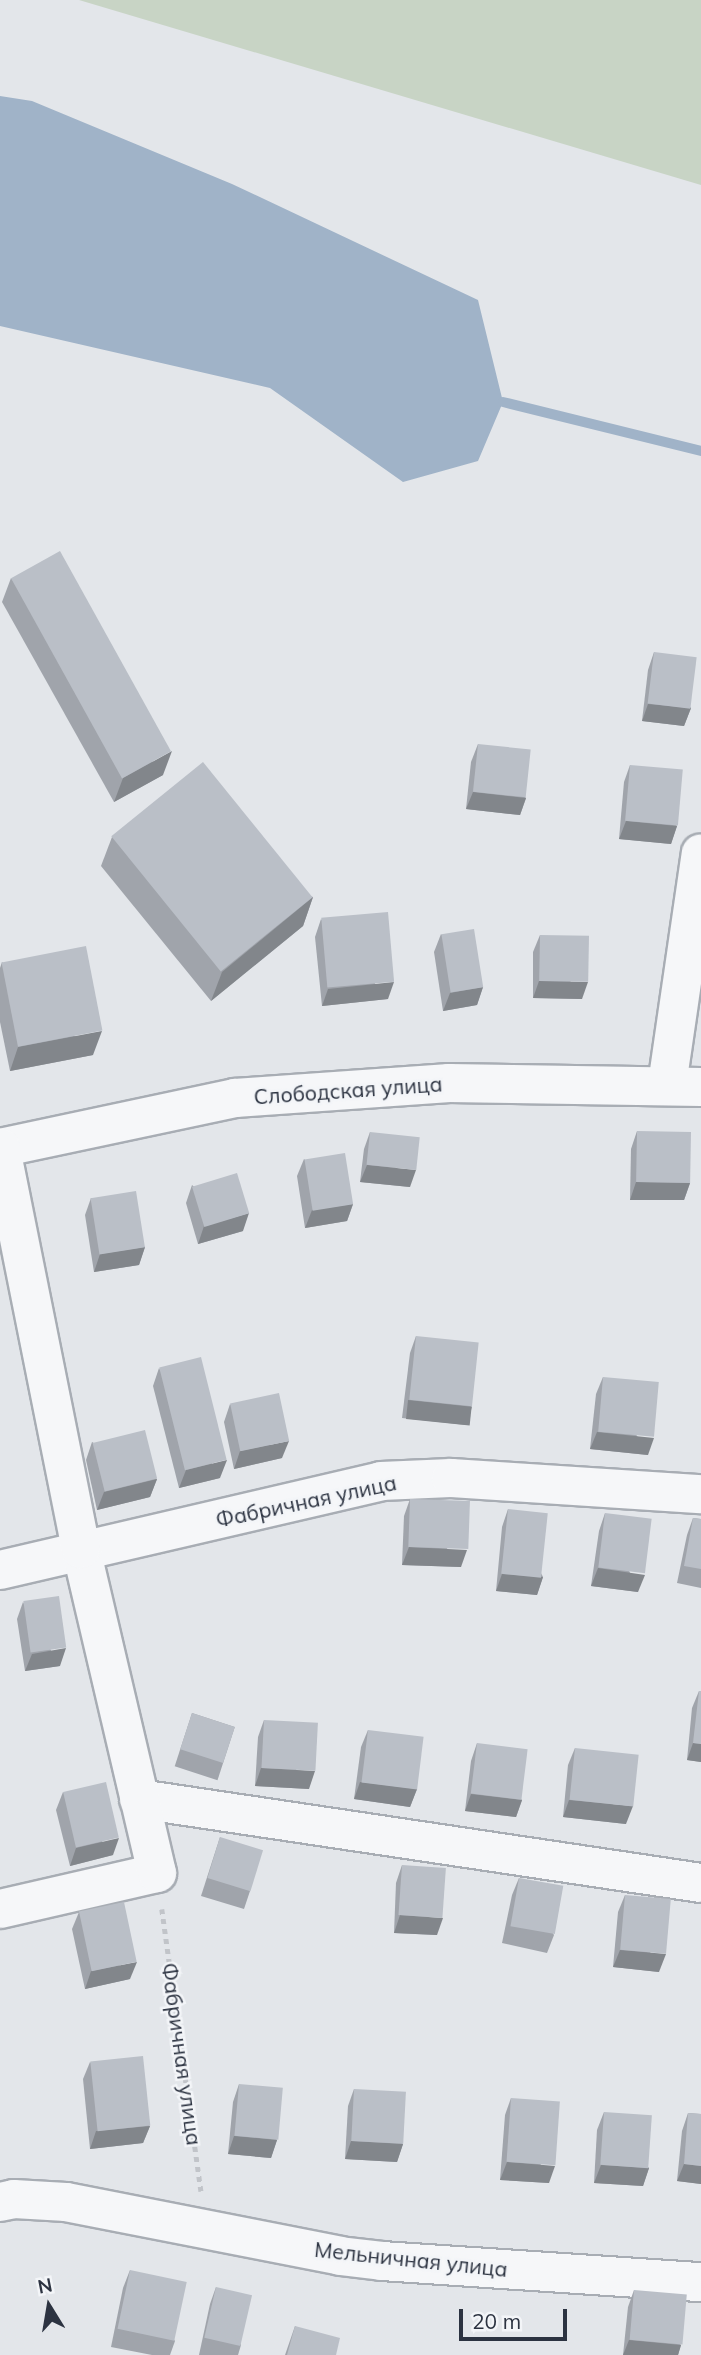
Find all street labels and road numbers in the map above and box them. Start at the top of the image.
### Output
street label: Слободская улица [253,1071,443,1109]
street label: Фабричная улица [213,1470,399,1532]
street label: Фабричная улица [157,1961,207,2147]
street label: Мельничная улица [313,2236,509,2282]

